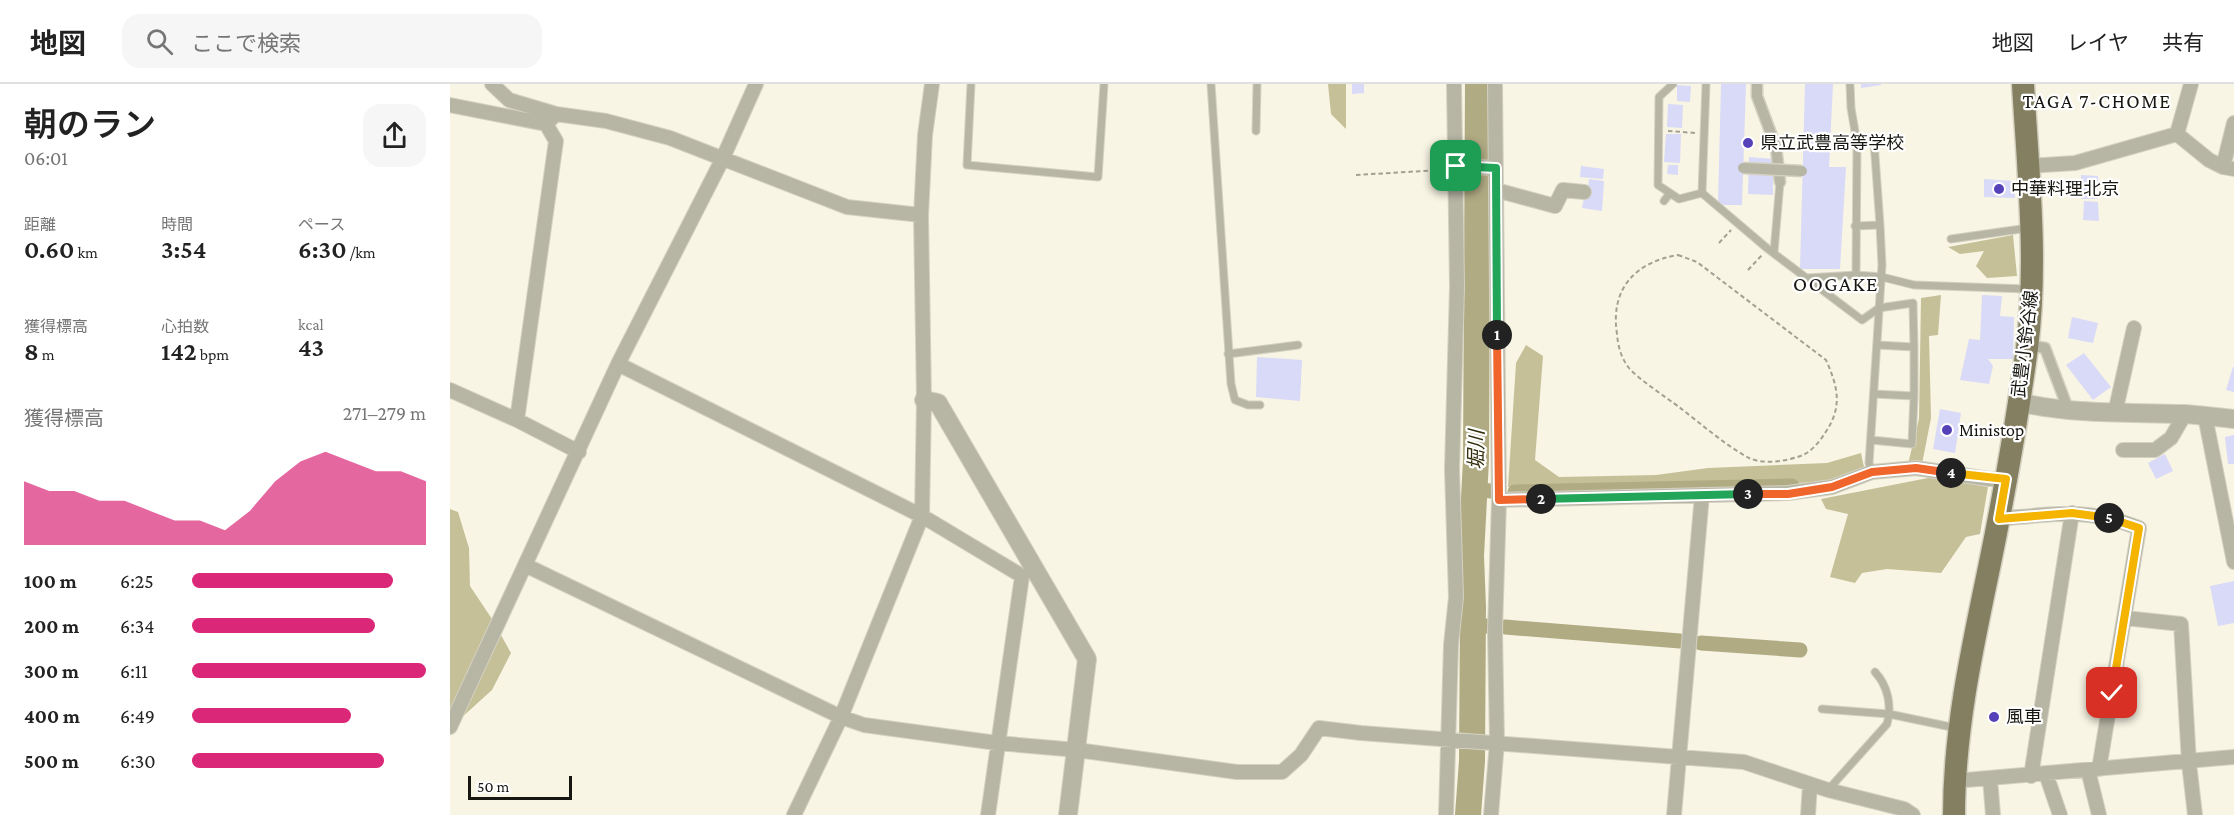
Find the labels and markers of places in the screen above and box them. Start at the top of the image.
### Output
place label: 県立武豊高等学校 [1760,133,1904,153]
marker: 県立武豊高等学校 [1741,136,1755,150]
pin [1430,140,1481,191]
place label: 中華料理北京 [2011,179,2119,199]
marker: 中華料理北京 [1992,182,2006,196]
pin: 1 [1482,320,1512,350]
place label: Ministop [1959,420,2024,440]
marker: Ministop [1940,423,1954,437]
pin: 4 [1936,458,1966,488]
pin: 3 [1733,479,1763,509]
pin: 2 [1526,484,1556,514]
pin: 5 [2094,503,2124,533]
pin [2086,667,2137,718]
place label: 風車 [2006,707,2042,727]
marker: 風車 [1987,710,2001,724]

